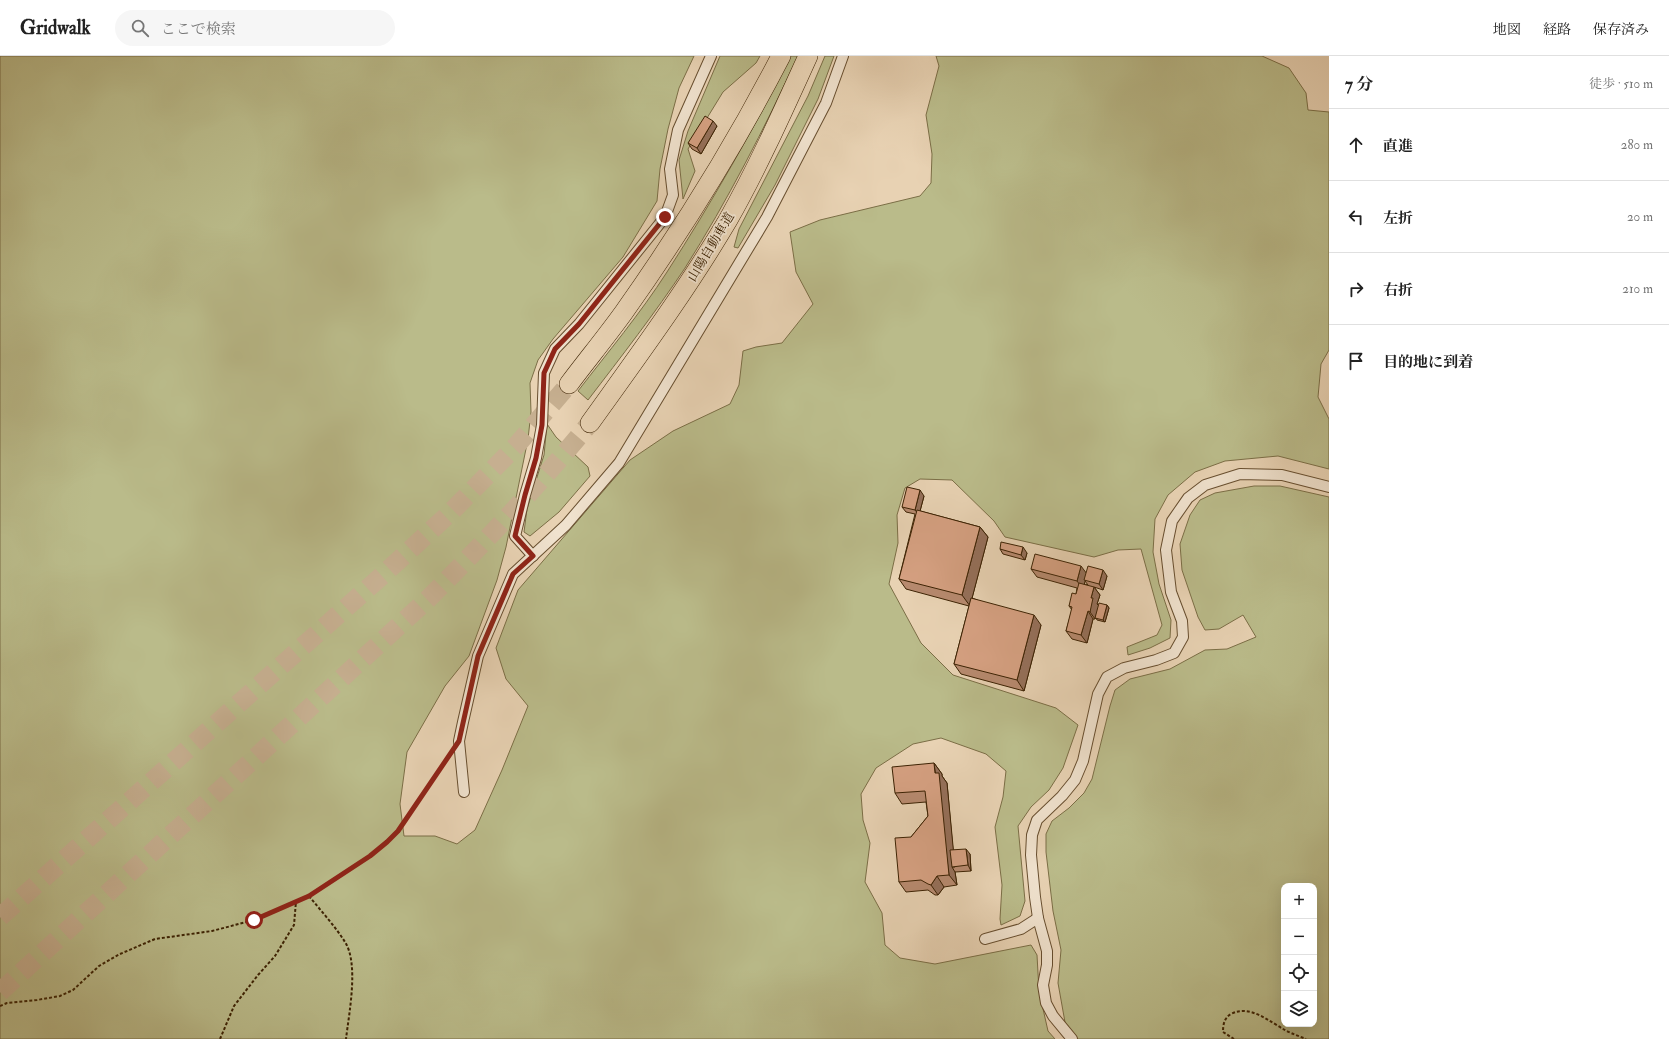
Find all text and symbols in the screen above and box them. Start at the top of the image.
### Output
search box [115,10,395,46]
text: Gridwalk [20,16,91,40]
icon: search [129,17,151,39]
text: ここで検索 [161,20,236,39]
text: 地図 [1493,21,1521,38]
text: 経路 [1543,21,1571,38]
text: 保存済み [1593,21,1649,38]
text: 7 分 [1345,74,1373,95]
text: 徒歩 · 510 m [1589,76,1653,92]
icon: ahead [1345,134,1367,156]
text: 直進 [1383,137,1413,156]
text: 280 m [1621,137,1653,153]
icon: left [1345,206,1367,228]
route end [656,208,674,226]
street label: 山陽自動車道 [684,209,738,285]
text: 左折 [1383,209,1413,228]
text: 20 m [1627,209,1653,225]
icon: right [1345,278,1367,300]
text: 右折 [1383,281,1413,300]
text: 210 m [1622,281,1653,297]
icon: arrive [1345,350,1367,372]
text: 目的地に到着 [1383,353,1473,372]
map controls [1281,883,1317,1027]
button: + [1281,883,1317,919]
route start [245,911,263,929]
button: − [1281,919,1317,955]
button: locate [1281,955,1317,991]
button: layers [1281,991,1317,1027]

